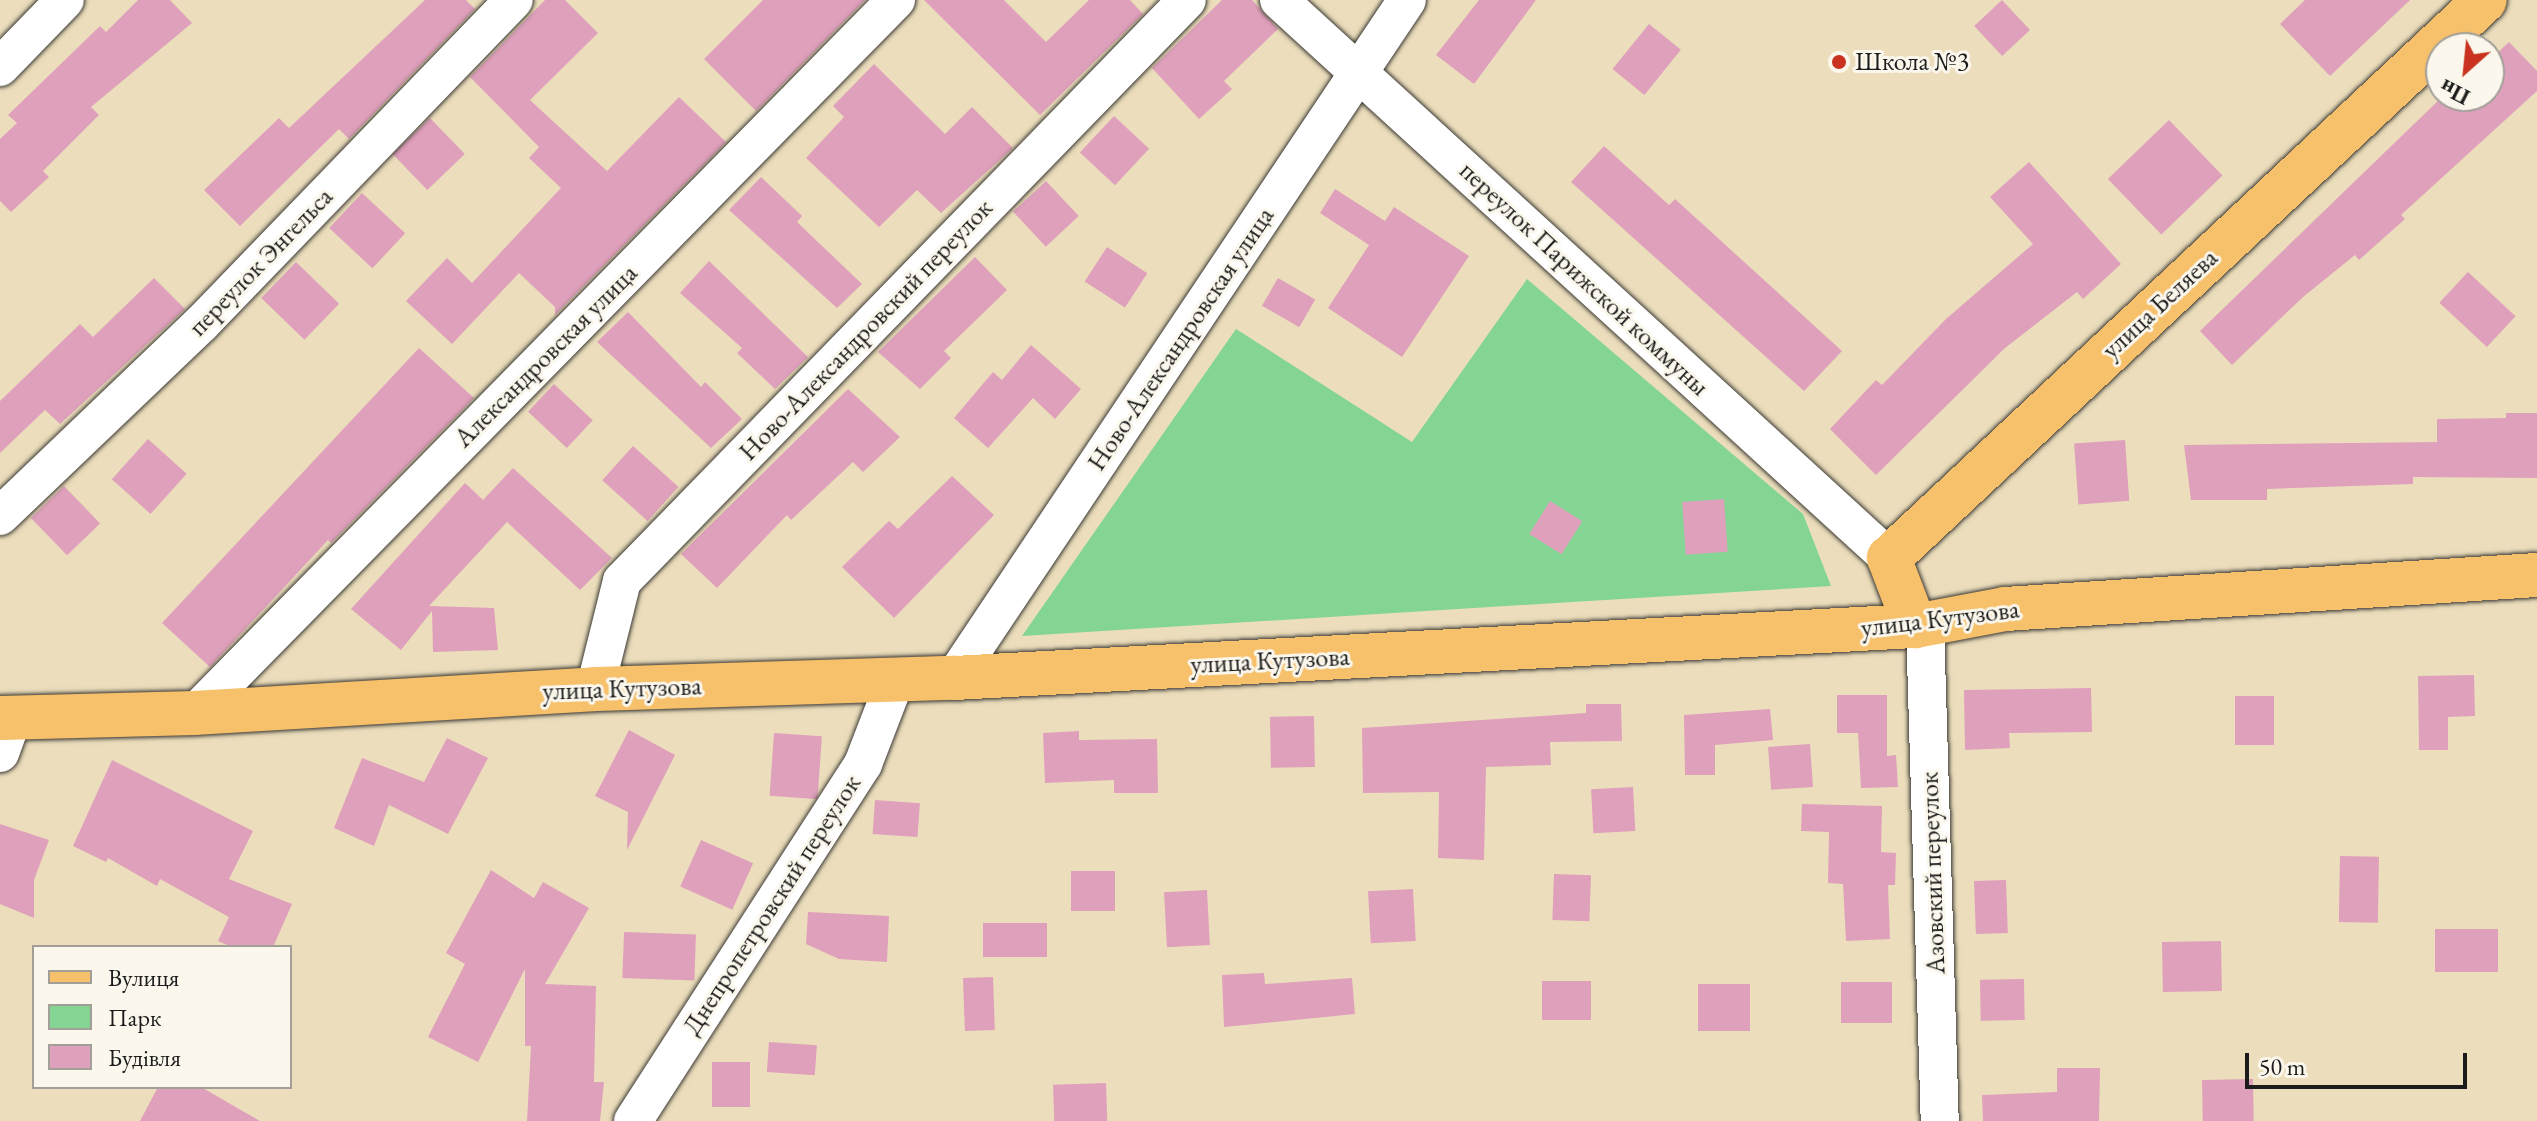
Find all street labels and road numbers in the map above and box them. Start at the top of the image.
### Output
street label: переулок Парижской коммуны [1453,155,1715,403]
street label: переулок Энгельса [182,181,340,343]
street label: Ново-Александровский переулок [733,193,999,467]
street label: Ново-Александровская улица [1081,201,1281,477]
street label: улица Беляева [2096,242,2224,366]
street label: Александровская улица [448,258,644,454]
street label: улица Кутузова [1859,594,2021,644]
street label: улица Кутузова [1190,641,1350,681]
street label: улица Кутузова [542,671,702,707]
street label: Днепропетровский переулок [676,769,868,1041]
street label: Азовский переулок [1914,771,1952,975]

